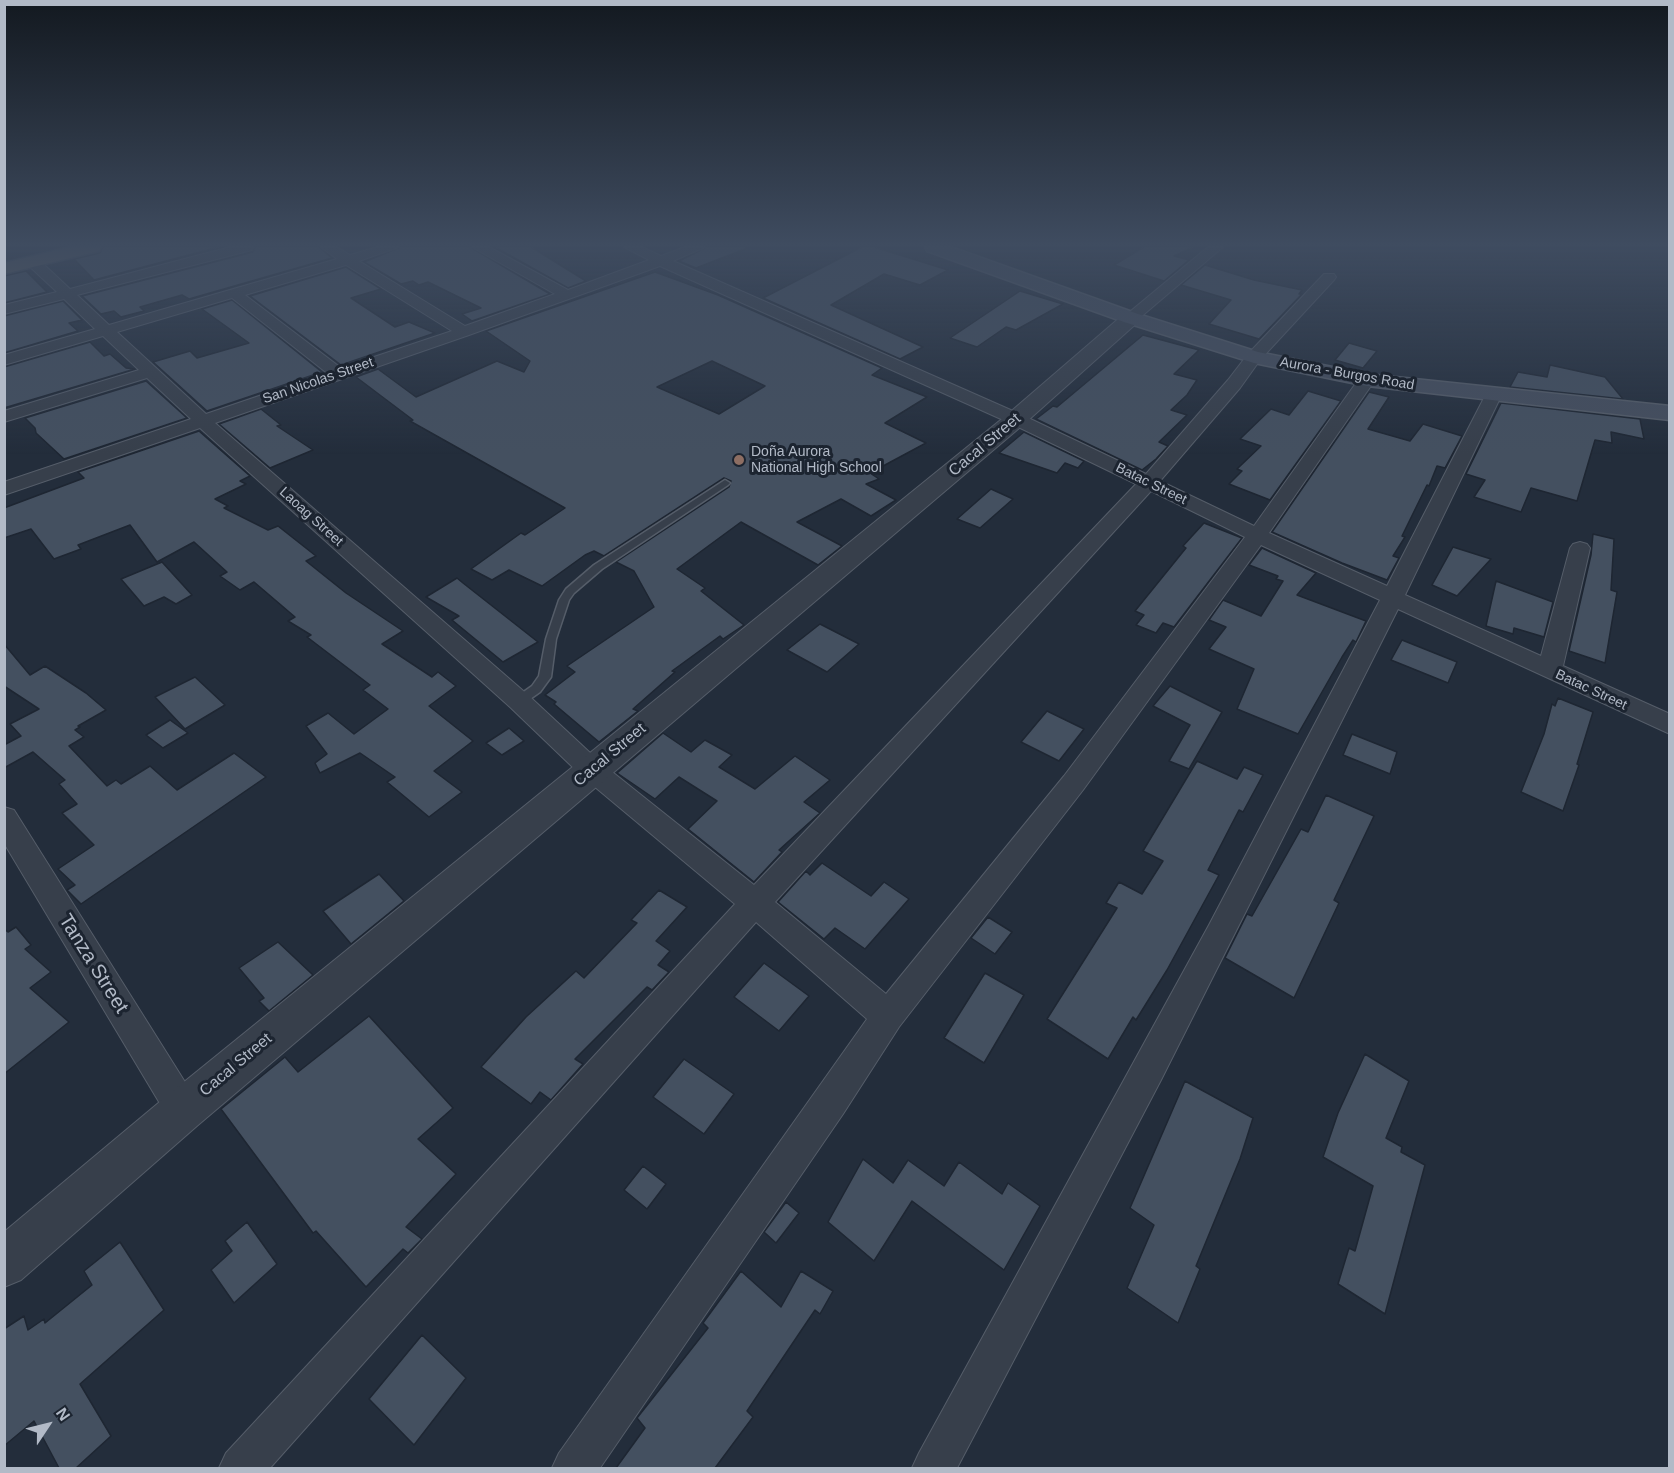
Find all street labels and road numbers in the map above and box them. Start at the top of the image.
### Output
street label: San Nicolas Street [260,354,376,408]
street label: Aurora - Burgos Road [1278,354,1416,394]
street label: Cacal Street [945,409,1025,481]
street label: Batac Street [1113,460,1189,508]
street label: Laoag Street [276,484,346,550]
street label: Batac Street [1553,666,1629,714]
street label: Cacal Street [570,719,650,791]
street label: Tanza Street [53,910,133,1018]
street label: Cacal Street [196,1029,276,1101]

